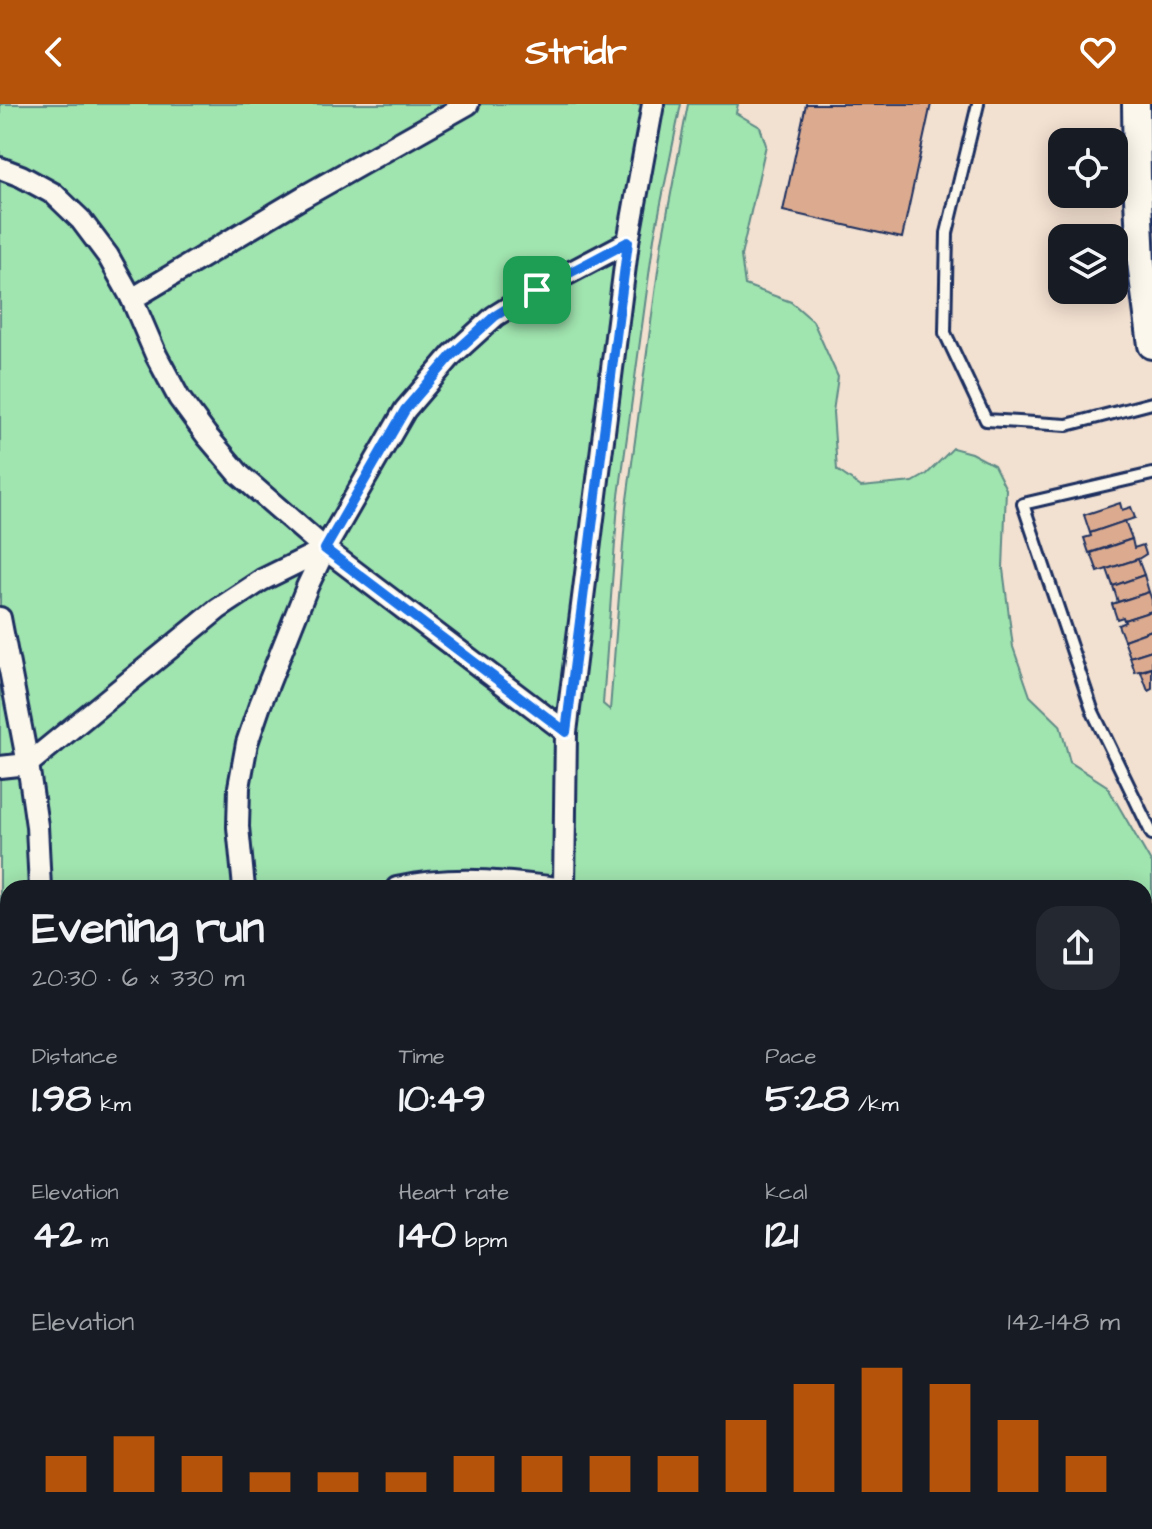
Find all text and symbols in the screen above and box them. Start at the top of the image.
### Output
text: Stridr [525,27,627,78]
icon: back [32,30,76,74]
icon: heart [1076,30,1120,74]
map controls [1048,128,1128,304]
button: locate [1048,128,1128,208]
button: layers [1048,224,1128,304]
pin [503,256,571,324]
icon: arrive [515,268,559,312]
text: Evening run [32,899,264,960]
button: share [1036,906,1120,990]
text: 20:30 · 6 × 330 m [32,960,245,996]
text: Distance [32,1041,118,1072]
text: Time [399,1041,445,1072]
text: Pace [765,1041,816,1072]
text: 1.98 [32,1072,91,1127]
text: 10:49 [399,1072,486,1127]
text: 5:28 [765,1072,849,1127]
text: km [91,1089,131,1120]
text: /km [849,1089,899,1120]
text: Elevation [32,1177,119,1208]
text: Heart rate [399,1177,509,1208]
text: kcal [765,1177,807,1208]
text: 42 [32,1208,82,1263]
text: 140 [399,1208,456,1263]
text: 121 [765,1208,798,1263]
text: m [82,1225,108,1256]
text: bpm [456,1225,507,1256]
text: Elevation [32,1304,134,1340]
text: 142–148 m [1007,1304,1120,1340]

